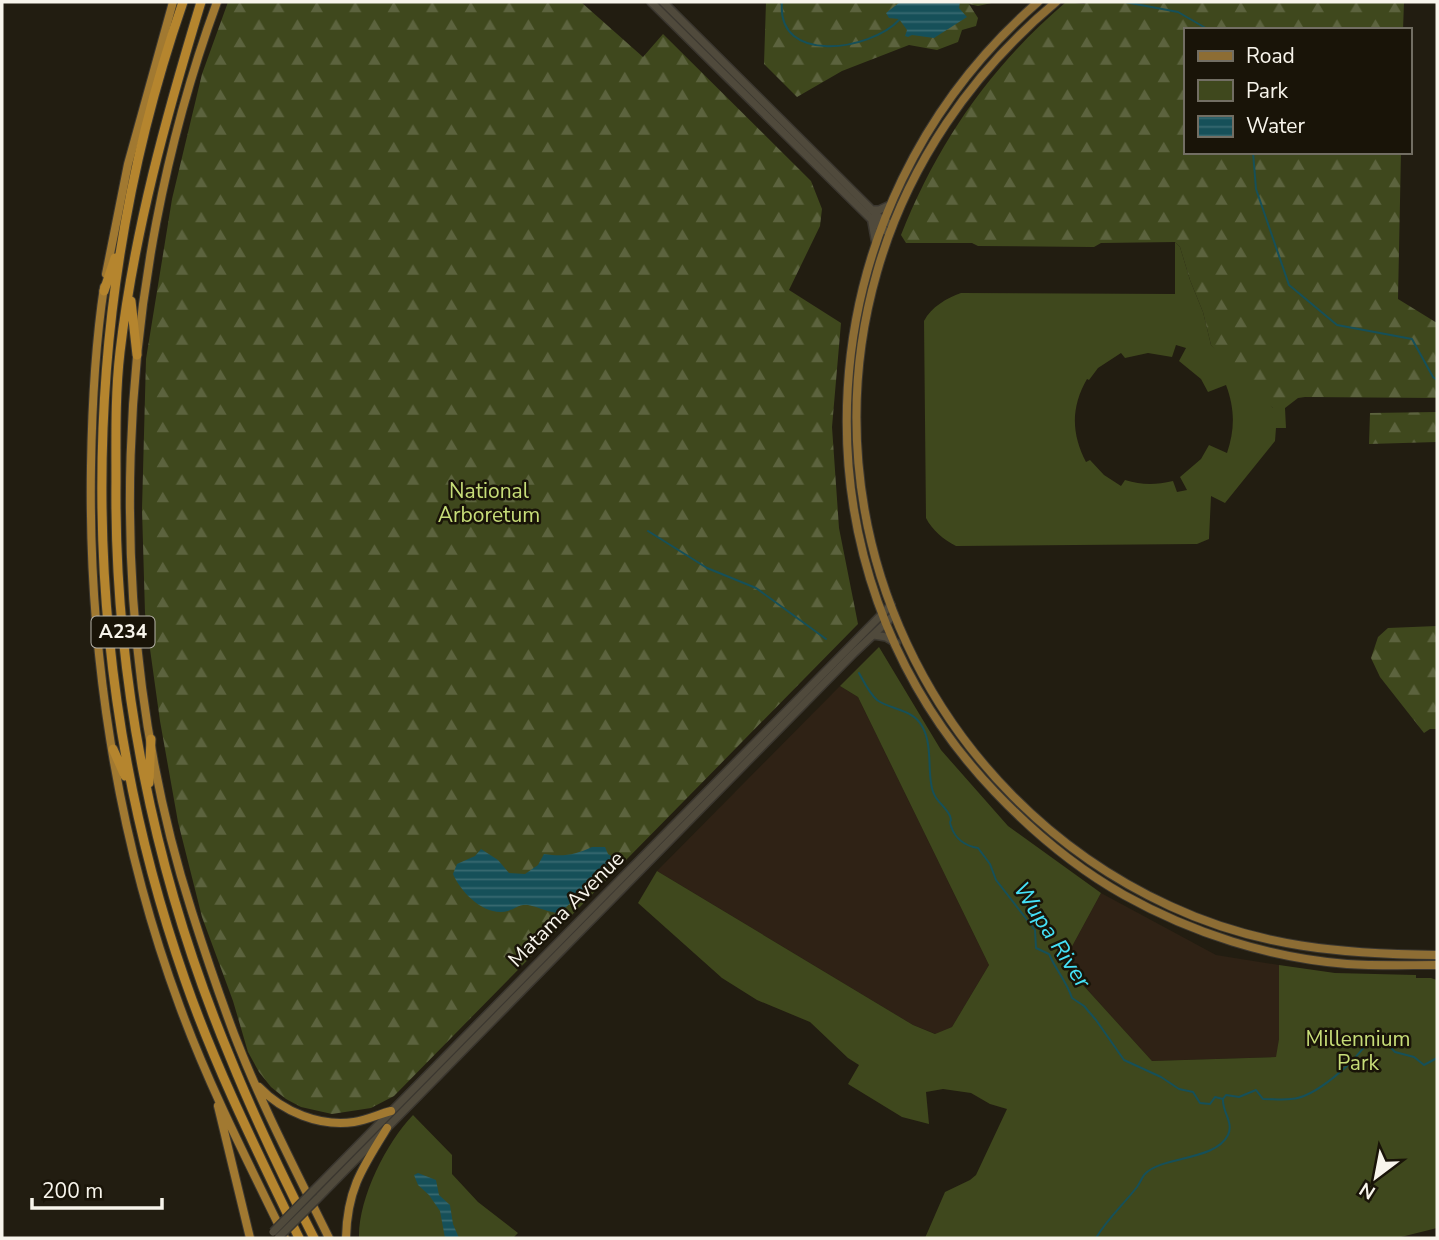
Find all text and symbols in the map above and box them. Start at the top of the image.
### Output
legend [1184,28,1411,154]
text: Road [1246,42,1295,70]
text: Park [1246,77,1288,105]
text: Water [1246,112,1305,140]
park label: National Arboretum [438,477,540,529]
road number: A234 [92,617,154,648]
street label: Matama Avenue [502,845,630,973]
water label: Wupa River [1006,876,1098,995]
park label: Millennium Park [1306,1025,1410,1077]
north arrow [1341,1142,1411,1212]
scale bar [32,1166,161,1210]
text: N [1355,1176,1380,1205]
text: 200 m [42,1177,103,1205]

